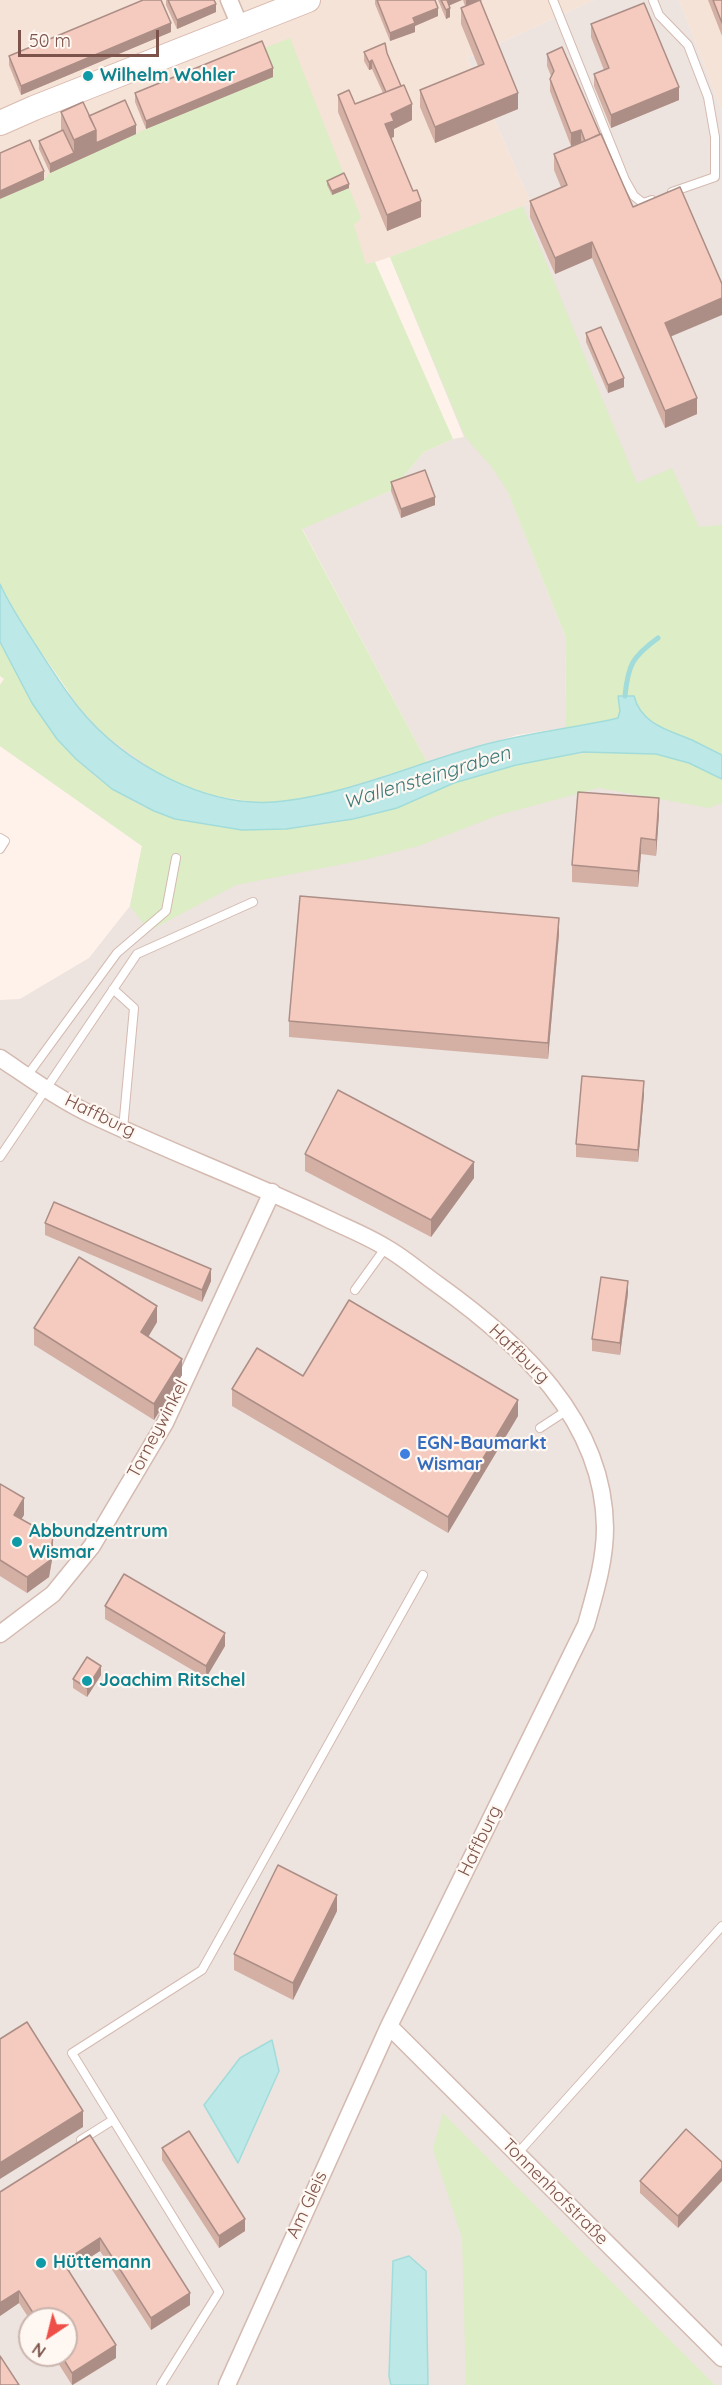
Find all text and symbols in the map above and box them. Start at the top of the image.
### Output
scale bar [21,18,162,56]
text: 50 m [29,29,71,52]
place label: Wilhelm Wohler [100,65,235,87]
marker: Wilhelm Wohler [81,69,95,83]
water label: Wallensteingraben [341,741,513,815]
street label: Haffburg [61,1090,139,1142]
street label: Haffburg [484,1320,554,1388]
street label: Torneywinkel [123,1376,193,1482]
place label: EGN-Baumarkt Wismar [417,1433,547,1476]
marker: EGN-Baumarkt Wismar [398,1447,412,1461]
place label: Abbundzentrum Wismar [29,1521,168,1564]
marker: Abbundzentrum Wismar [10,1535,24,1549]
place label: Joachim Ritschel [99,1670,246,1692]
marker: Joachim Ritschel [80,1674,94,1688]
street label: Haffburg [454,1802,506,1880]
street label: Tonnenhofstraße [497,2134,613,2250]
street label: Am Gleis [282,2168,332,2242]
place label: Hüttemann [53,2252,151,2274]
marker: Hüttemann [34,2256,48,2270]
north arrow [18,2307,78,2367]
text: N [28,2339,49,2362]

